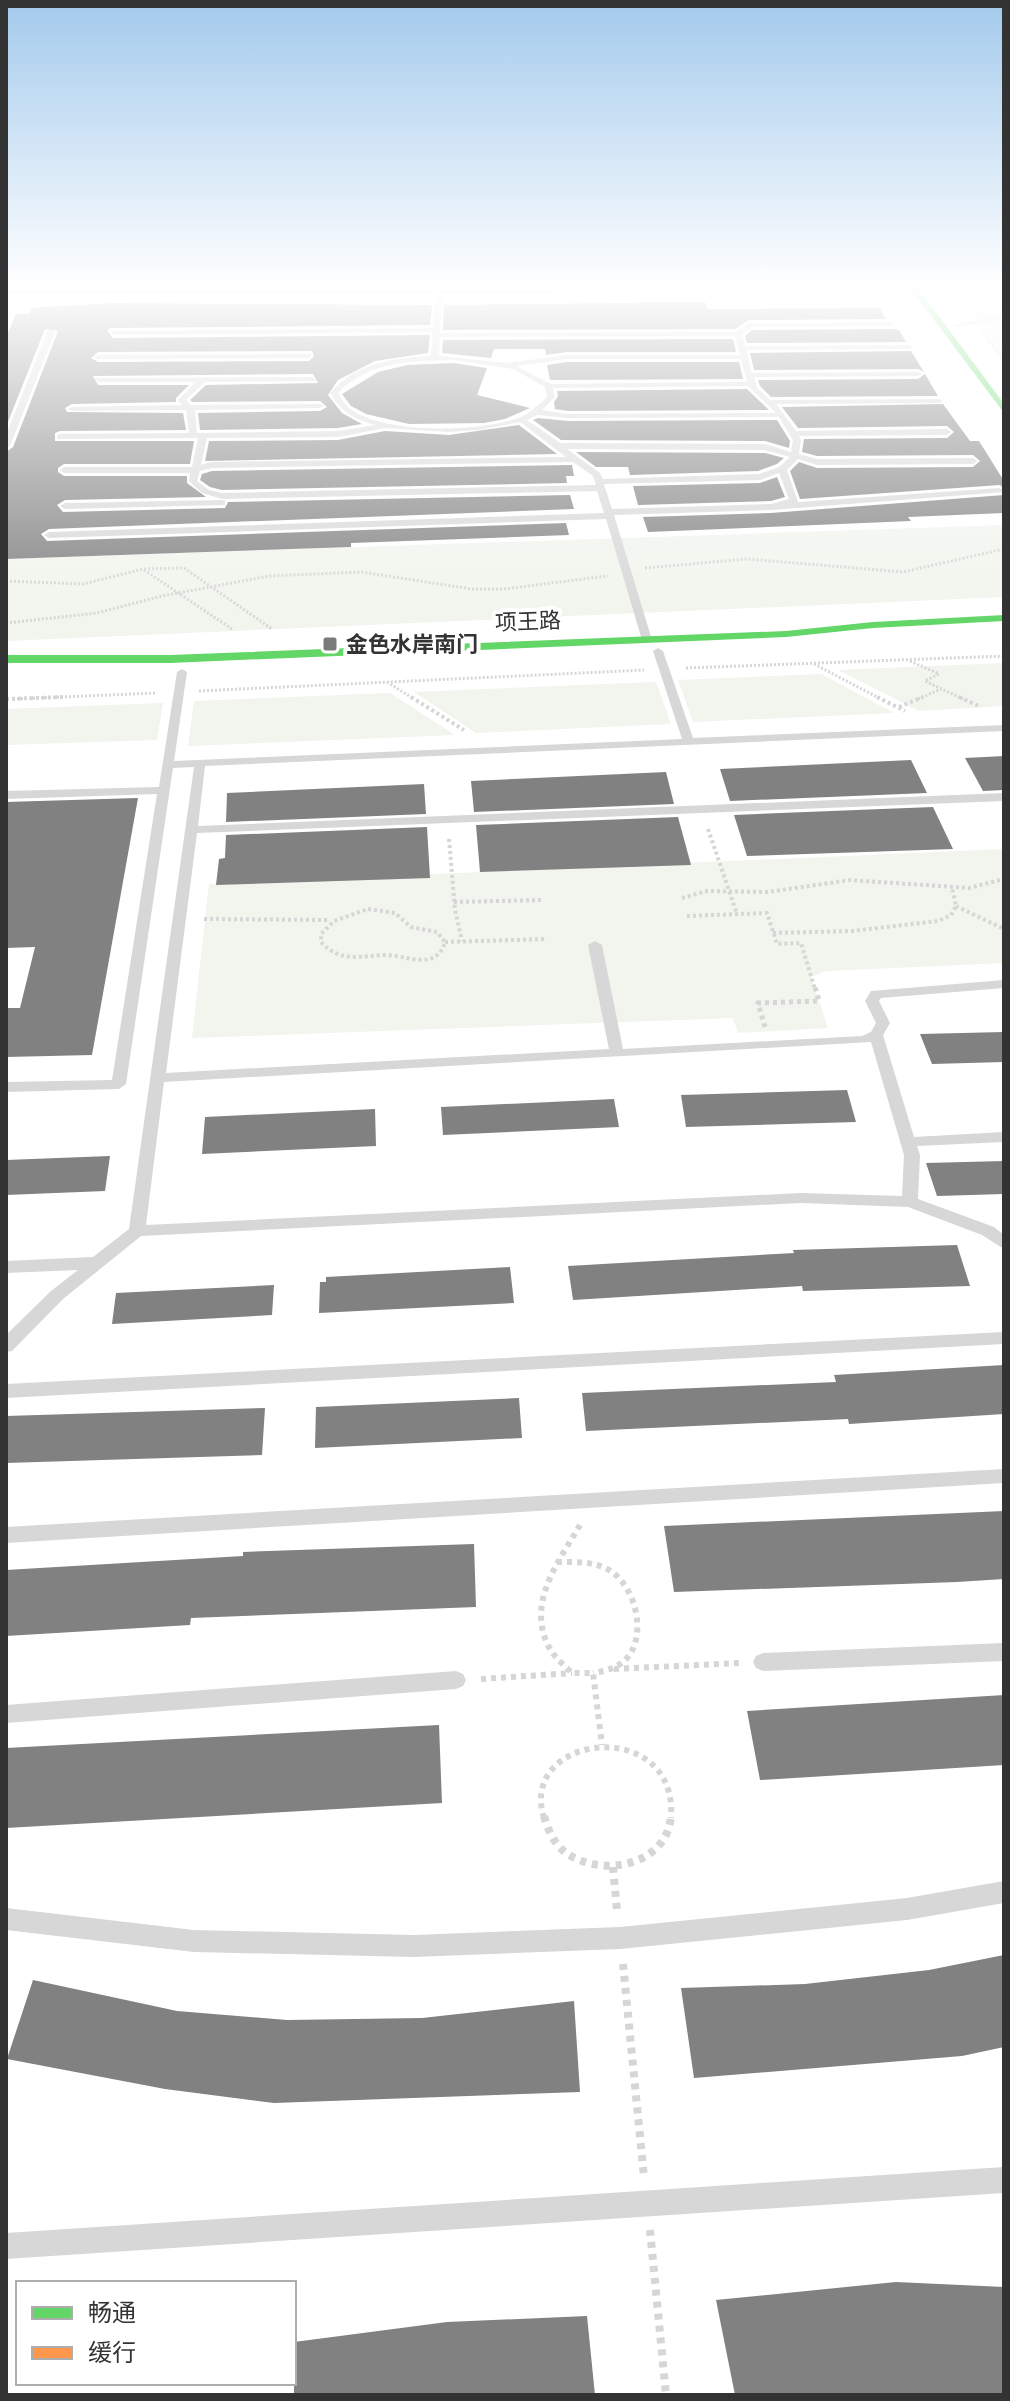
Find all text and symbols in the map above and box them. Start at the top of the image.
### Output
street label: 项王路 [495,608,561,635]
place label: 金色水岸南门 [346,632,478,657]
marker: 金色水岸南门 [321,635,339,653]
legend [16,2281,296,2385]
text: 畅通 [88,2299,136,2327]
text: 缓行 [88,2339,136,2367]

